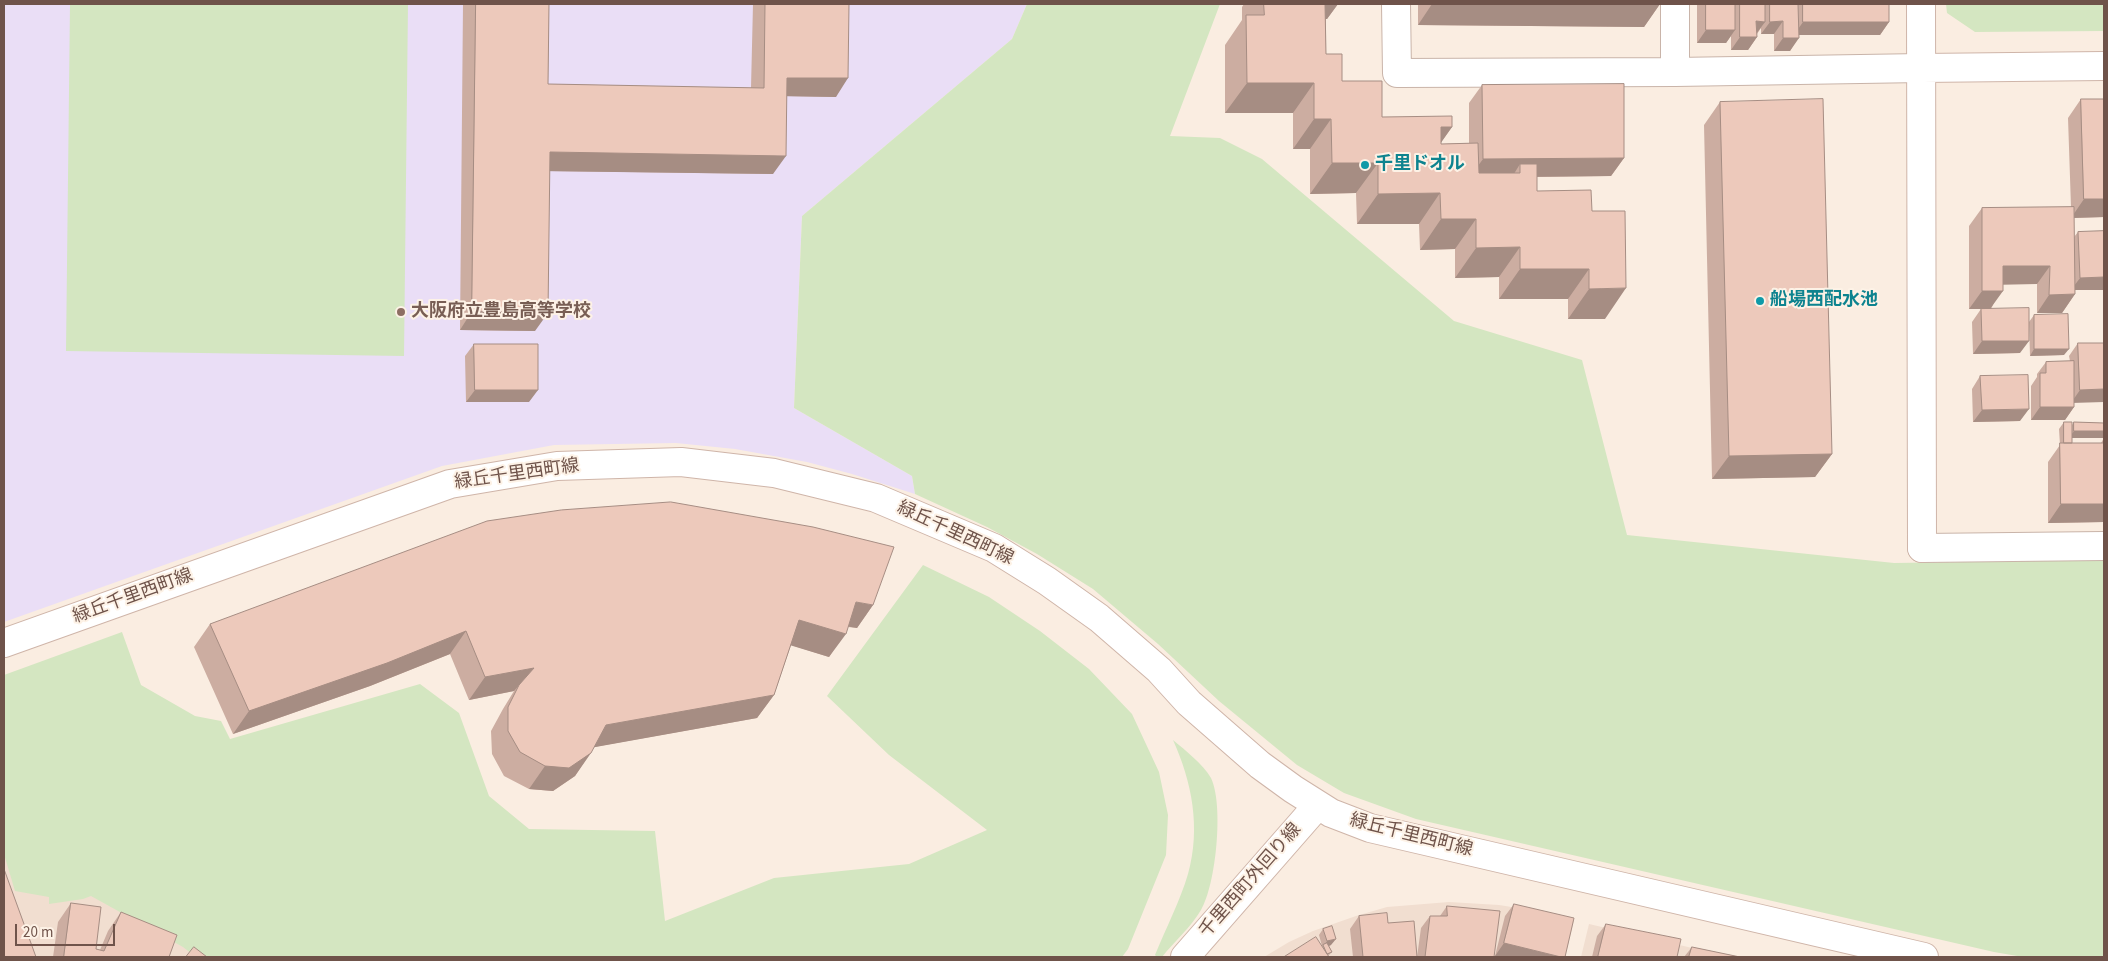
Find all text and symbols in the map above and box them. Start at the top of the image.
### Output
place label: 千里ドオル [1375,154,1465,176]
marker: 千里ドオル [1359,159,1371,171]
place label: 船場西配水池 [1770,290,1878,312]
marker: 船場西配水池 [1754,295,1766,307]
place label: 大阪府立豊島高等学校 [411,301,591,323]
marker: 大阪府立豊島高等学校 [395,306,407,318]
street label: 緑丘千里西町線 [453,456,581,494]
street label: 緑丘千里西町線 [893,498,1017,570]
street label: 緑丘千里西町線 [70,565,196,629]
street label: 緑丘千里西町線 [1347,810,1475,862]
street label: 千里西町外回り線 [1196,820,1306,942]
scale bar [18,914,118,946]
text: 20 m [23,922,53,943]

